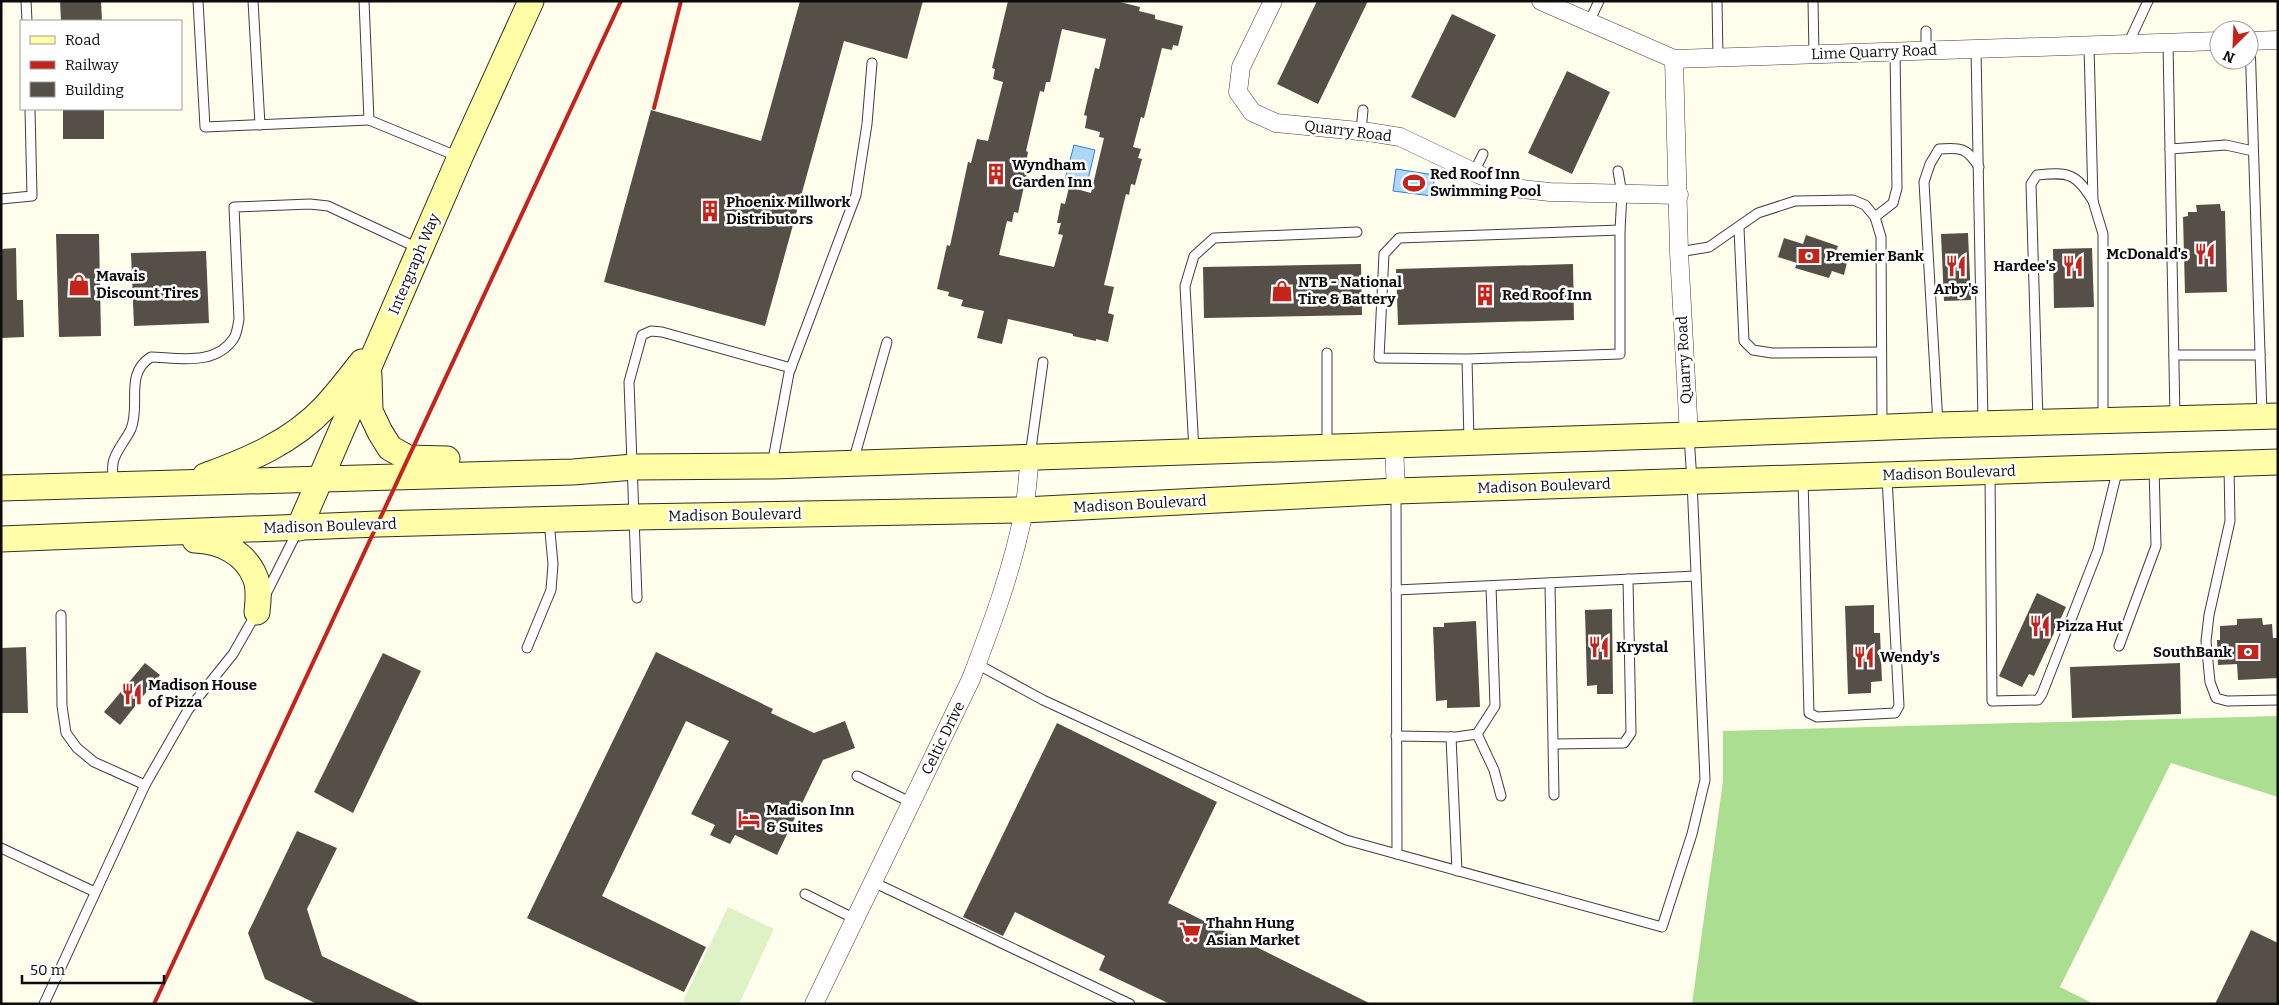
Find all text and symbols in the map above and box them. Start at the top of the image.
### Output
legend [20,20,182,110]
north arrow [2209,20,2259,70]
text: Road [65,31,100,49]
street label: Lime Quarry Road [1811,41,1937,63]
text: N [2220,46,2237,66]
text: Railway [65,56,119,74]
text: Building [65,81,124,99]
street label: Quarry Road [1303,117,1393,145]
place label: Wyndham Garden Inn [1012,156,1093,191]
building icon: Wyndham Garden Inn [983,161,1009,187]
place label: Red Roof Inn Swimming Pool [1430,165,1542,200]
sports icon: Red Roof Inn Swimming Pool [1401,170,1427,196]
place label: Phoenix Millwork Distributors [726,193,851,228]
building icon: Phoenix Millwork Distributors [697,198,723,224]
street label: Intergraph Way [385,211,443,317]
restaurant icon: McDonald's [2192,241,2218,267]
bank icon: Premier Bank [1796,243,1822,269]
place label: McDonald's [2106,245,2188,263]
place label: Premier Bank [1826,247,1924,265]
restaurant icon: Arby's [1943,253,1969,279]
restaurant icon: Hardee's [2060,253,2086,279]
place label: Hardee's [1993,257,2056,275]
place label: Mavais Discount Tires [96,267,199,302]
shop icon: Mavais Discount Tires [66,272,92,298]
place label: NTB - National Tire & Battery [1298,273,1402,308]
shop icon: NTB - National Tire & Battery [1269,278,1295,304]
place label: Arby's [1934,280,1978,298]
building icon: Red Roof Inn [1472,282,1498,308]
place label: Red Roof Inn [1502,286,1592,304]
street label: Quarry Road [1673,315,1695,404]
street label: Madison Boulevard [1882,462,2016,484]
street label: Madison Boulevard [1477,475,1611,497]
street label: Madison Boulevard [1073,492,1207,516]
street label: Madison Boulevard [668,505,802,525]
street label: Madison Boulevard [263,515,397,537]
restaurant icon: Pizza Hut [2027,613,2053,639]
place label: Pizza Hut [2056,617,2123,635]
restaurant icon: Krystal [1586,634,1612,660]
place label: Krystal [1616,638,1669,656]
bank icon: SouthBank [2235,639,2261,665]
place label: SouthBank [2153,643,2232,661]
restaurant icon: Wendy's [1851,644,1877,670]
place label: Wendy's [1880,648,1940,666]
place label: Madison House of Pizza [148,676,257,711]
restaurant icon: Madison House of Pizza [119,681,145,707]
street label: Celtic Drive [918,698,968,778]
place label: Madison Inn & Suites [766,801,855,836]
hotel icon: Madison Inn & Suites [736,806,762,832]
place label: Thahn Hung Asian Market [1206,914,1300,949]
supermarket icon: Thahn Hung Asian Market [1177,919,1203,945]
scale bar [22,952,165,984]
text: 50 m [30,961,66,979]

